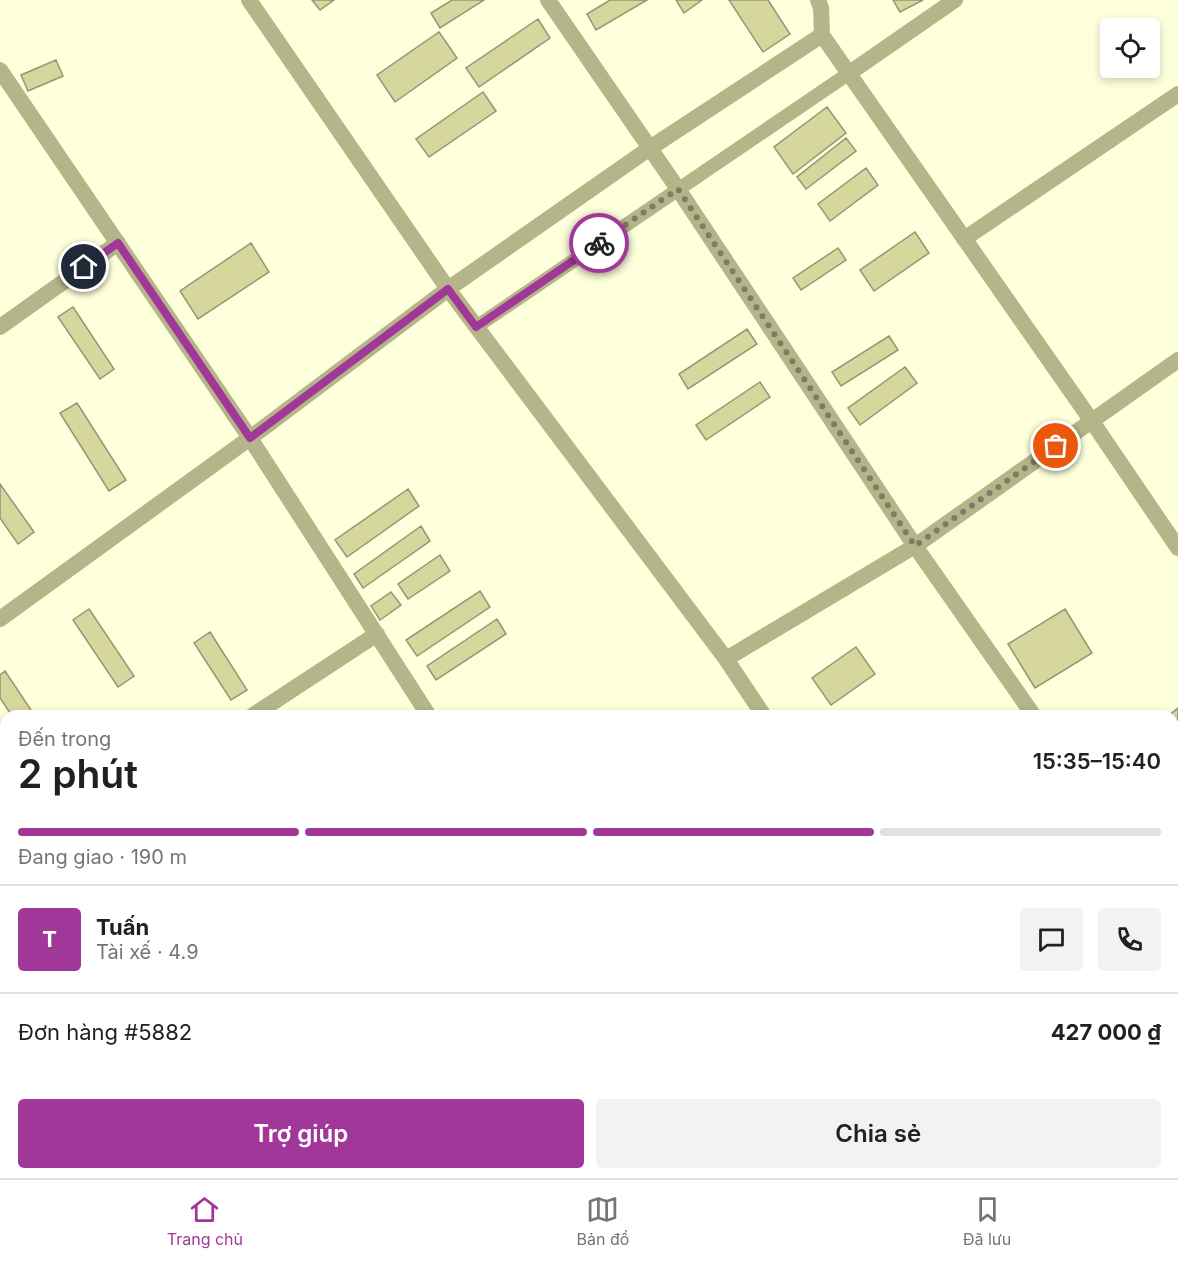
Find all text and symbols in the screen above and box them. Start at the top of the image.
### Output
map controls [1100,18,1160,78]
button: locate [1100,18,1160,78]
courier [569,213,629,273]
icon: bike [583,227,616,260]
pin [58,241,109,292]
icon: home [67,250,100,283]
pin [1030,420,1081,471]
icon: bag [1039,429,1072,462]
text: Đến trong [18,727,111,751]
text: 15:35–15:40 [1033,748,1161,774]
text: 2 phút [18,750,138,797]
text: Đang giao · 190 m [18,845,187,869]
button: chat [1020,908,1083,971]
button: phone [1098,908,1161,971]
text: Tuấn [96,914,149,940]
text: T [42,926,57,952]
text: Tài xế · 4.9 [96,940,199,964]
text: Đơn hàng #5882 [18,1019,192,1045]
text: 427 000 ₫ [1051,1019,1161,1045]
button: Trợ giúp [18,1099,584,1168]
button: Chia sẻ [596,1099,1161,1168]
tab: Trang chủ [167,1193,243,1249]
tab: Bản đồ [577,1193,629,1249]
tab: Đã lưu [963,1193,1011,1249]

